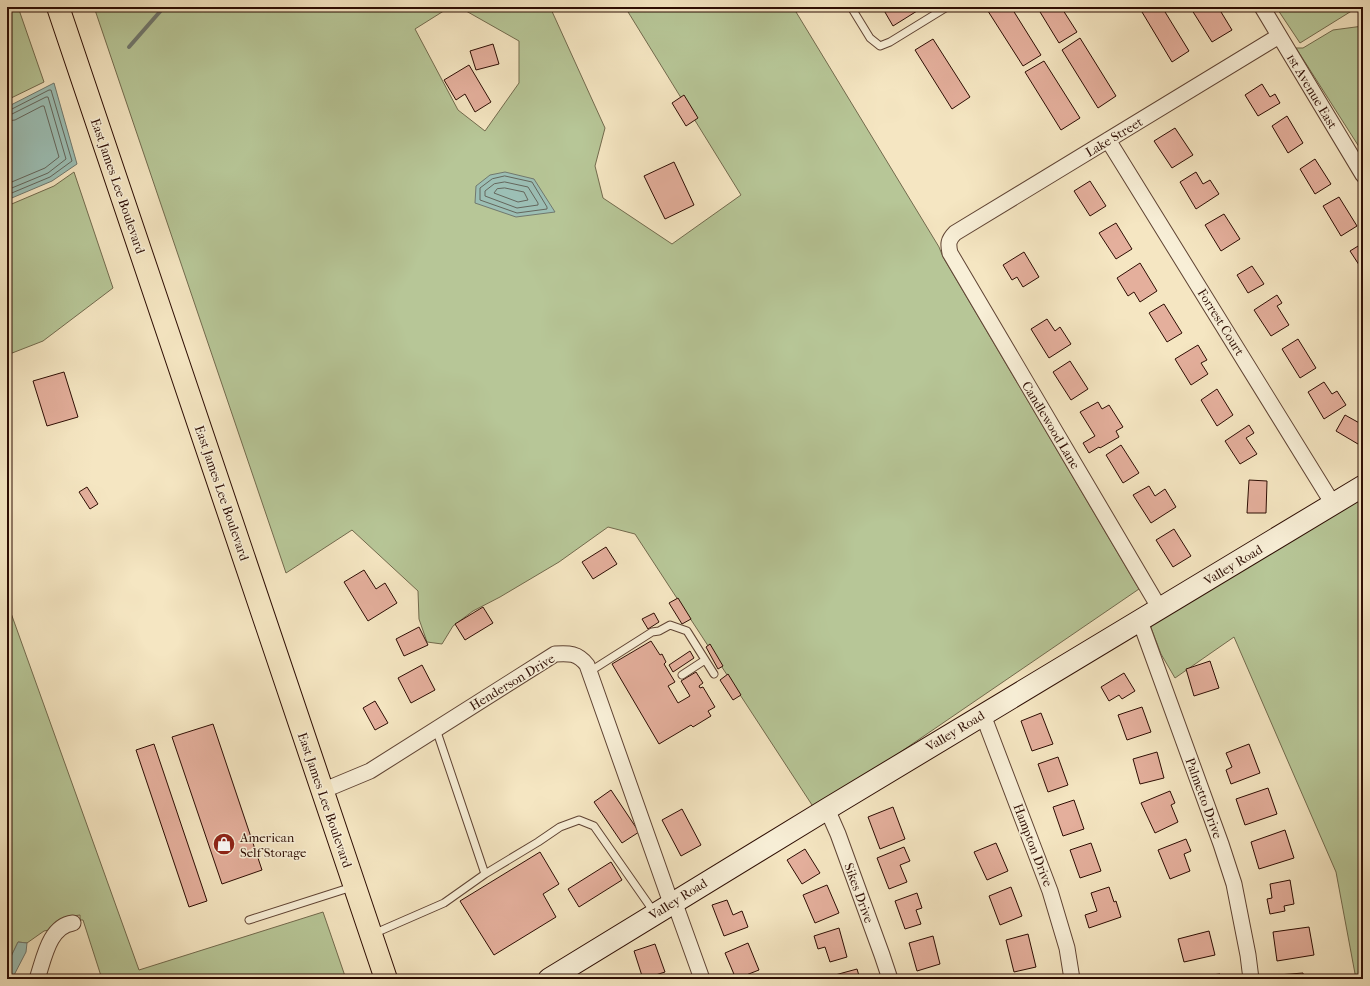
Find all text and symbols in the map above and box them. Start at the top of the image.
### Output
street label: 1st Avenue East [1284,51,1341,132]
street label: Lake Street [1083,114,1146,160]
street label: East James Lee Boulevard [88,116,149,256]
street label: Forrest Court [1195,286,1248,358]
street label: Candlewood Lane [1019,379,1083,472]
street label: East James Lee Boulevard [192,423,253,563]
street label: Valley Road [1200,541,1266,589]
street label: Henderson Drive [467,650,558,713]
street label: Valley Road [922,707,988,755]
street label: East James Lee Boulevard [295,730,356,870]
street label: Palmetto Drive [1182,756,1226,841]
street label: Hampton Drive [1010,802,1056,889]
place label: American Self Storage [239,830,307,860]
shop icon: American Self Storage [211,831,237,857]
street label: Sikes Drive [841,861,877,926]
street label: Valley Road [645,875,711,923]

